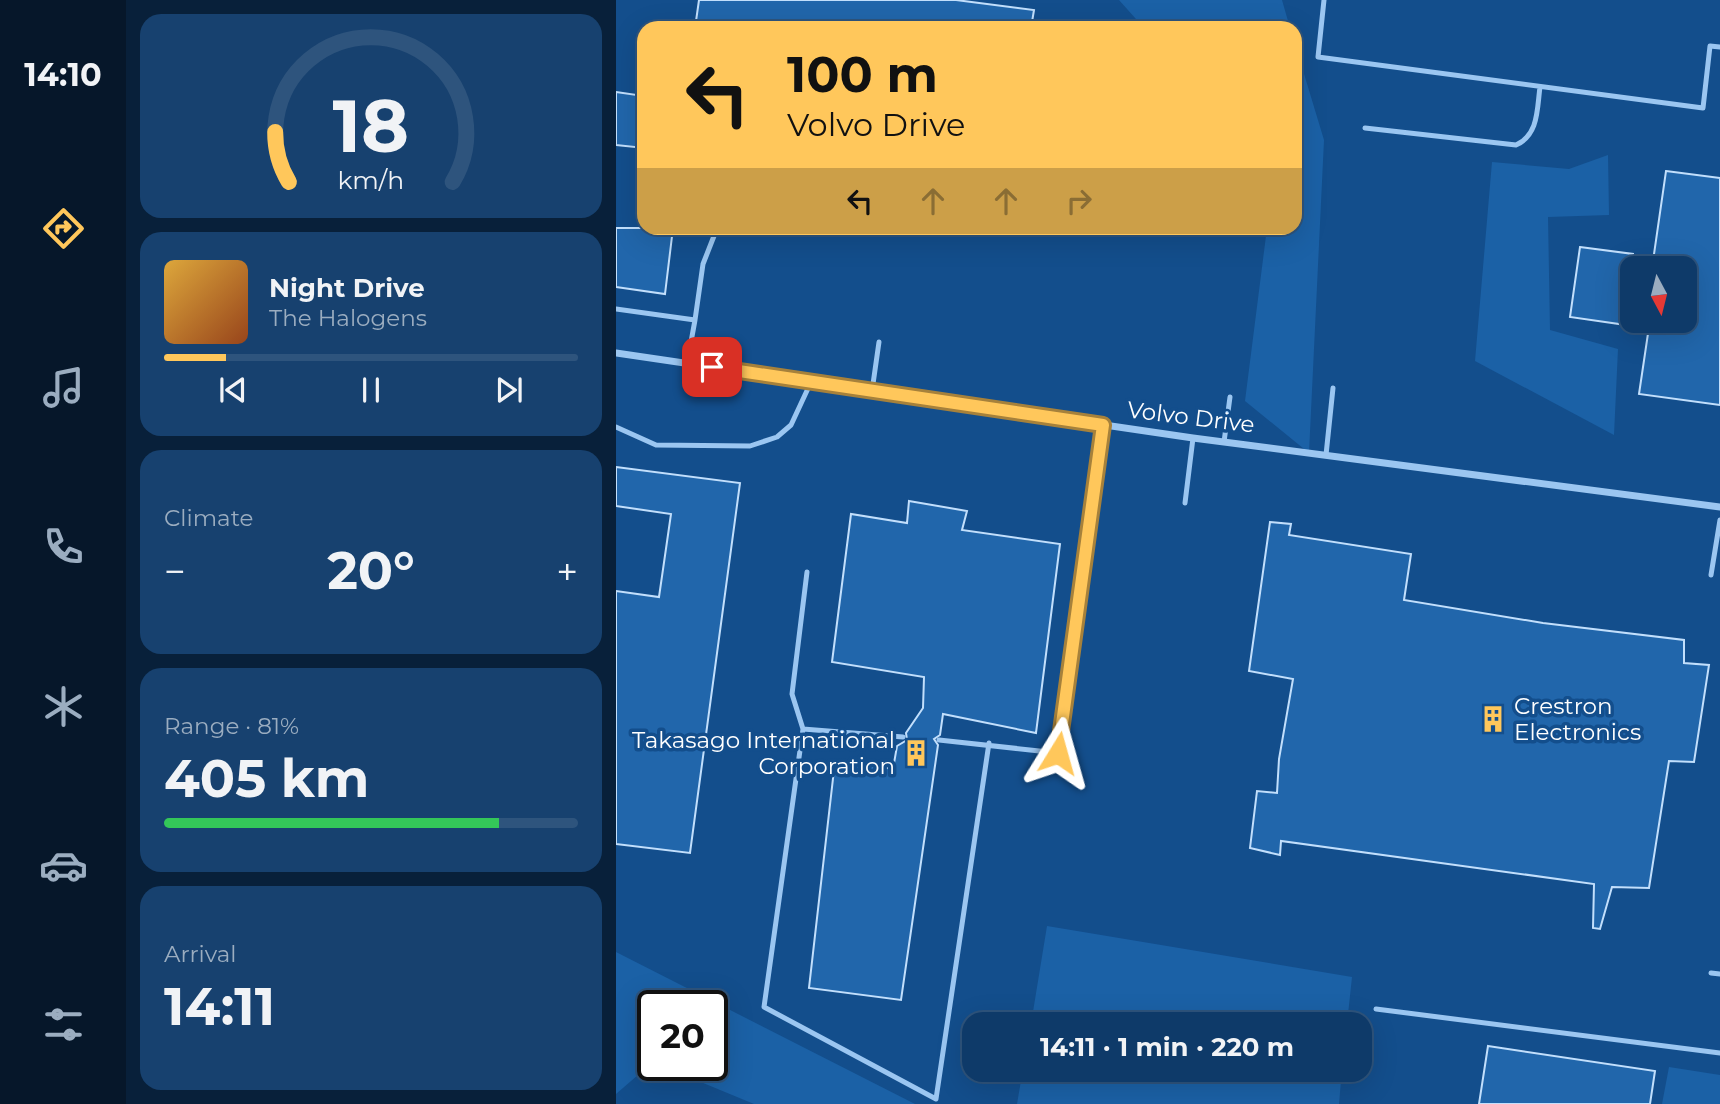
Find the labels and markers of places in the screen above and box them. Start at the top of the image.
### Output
pin [682,337,742,397]
place label: Crestron Electronics [1514,692,1641,746]
building icon: Crestron Electronics [1478,704,1508,734]
place label: Takasago International Corporation [632,726,895,780]
building icon: Takasago International Corporation [901,738,931,768]

